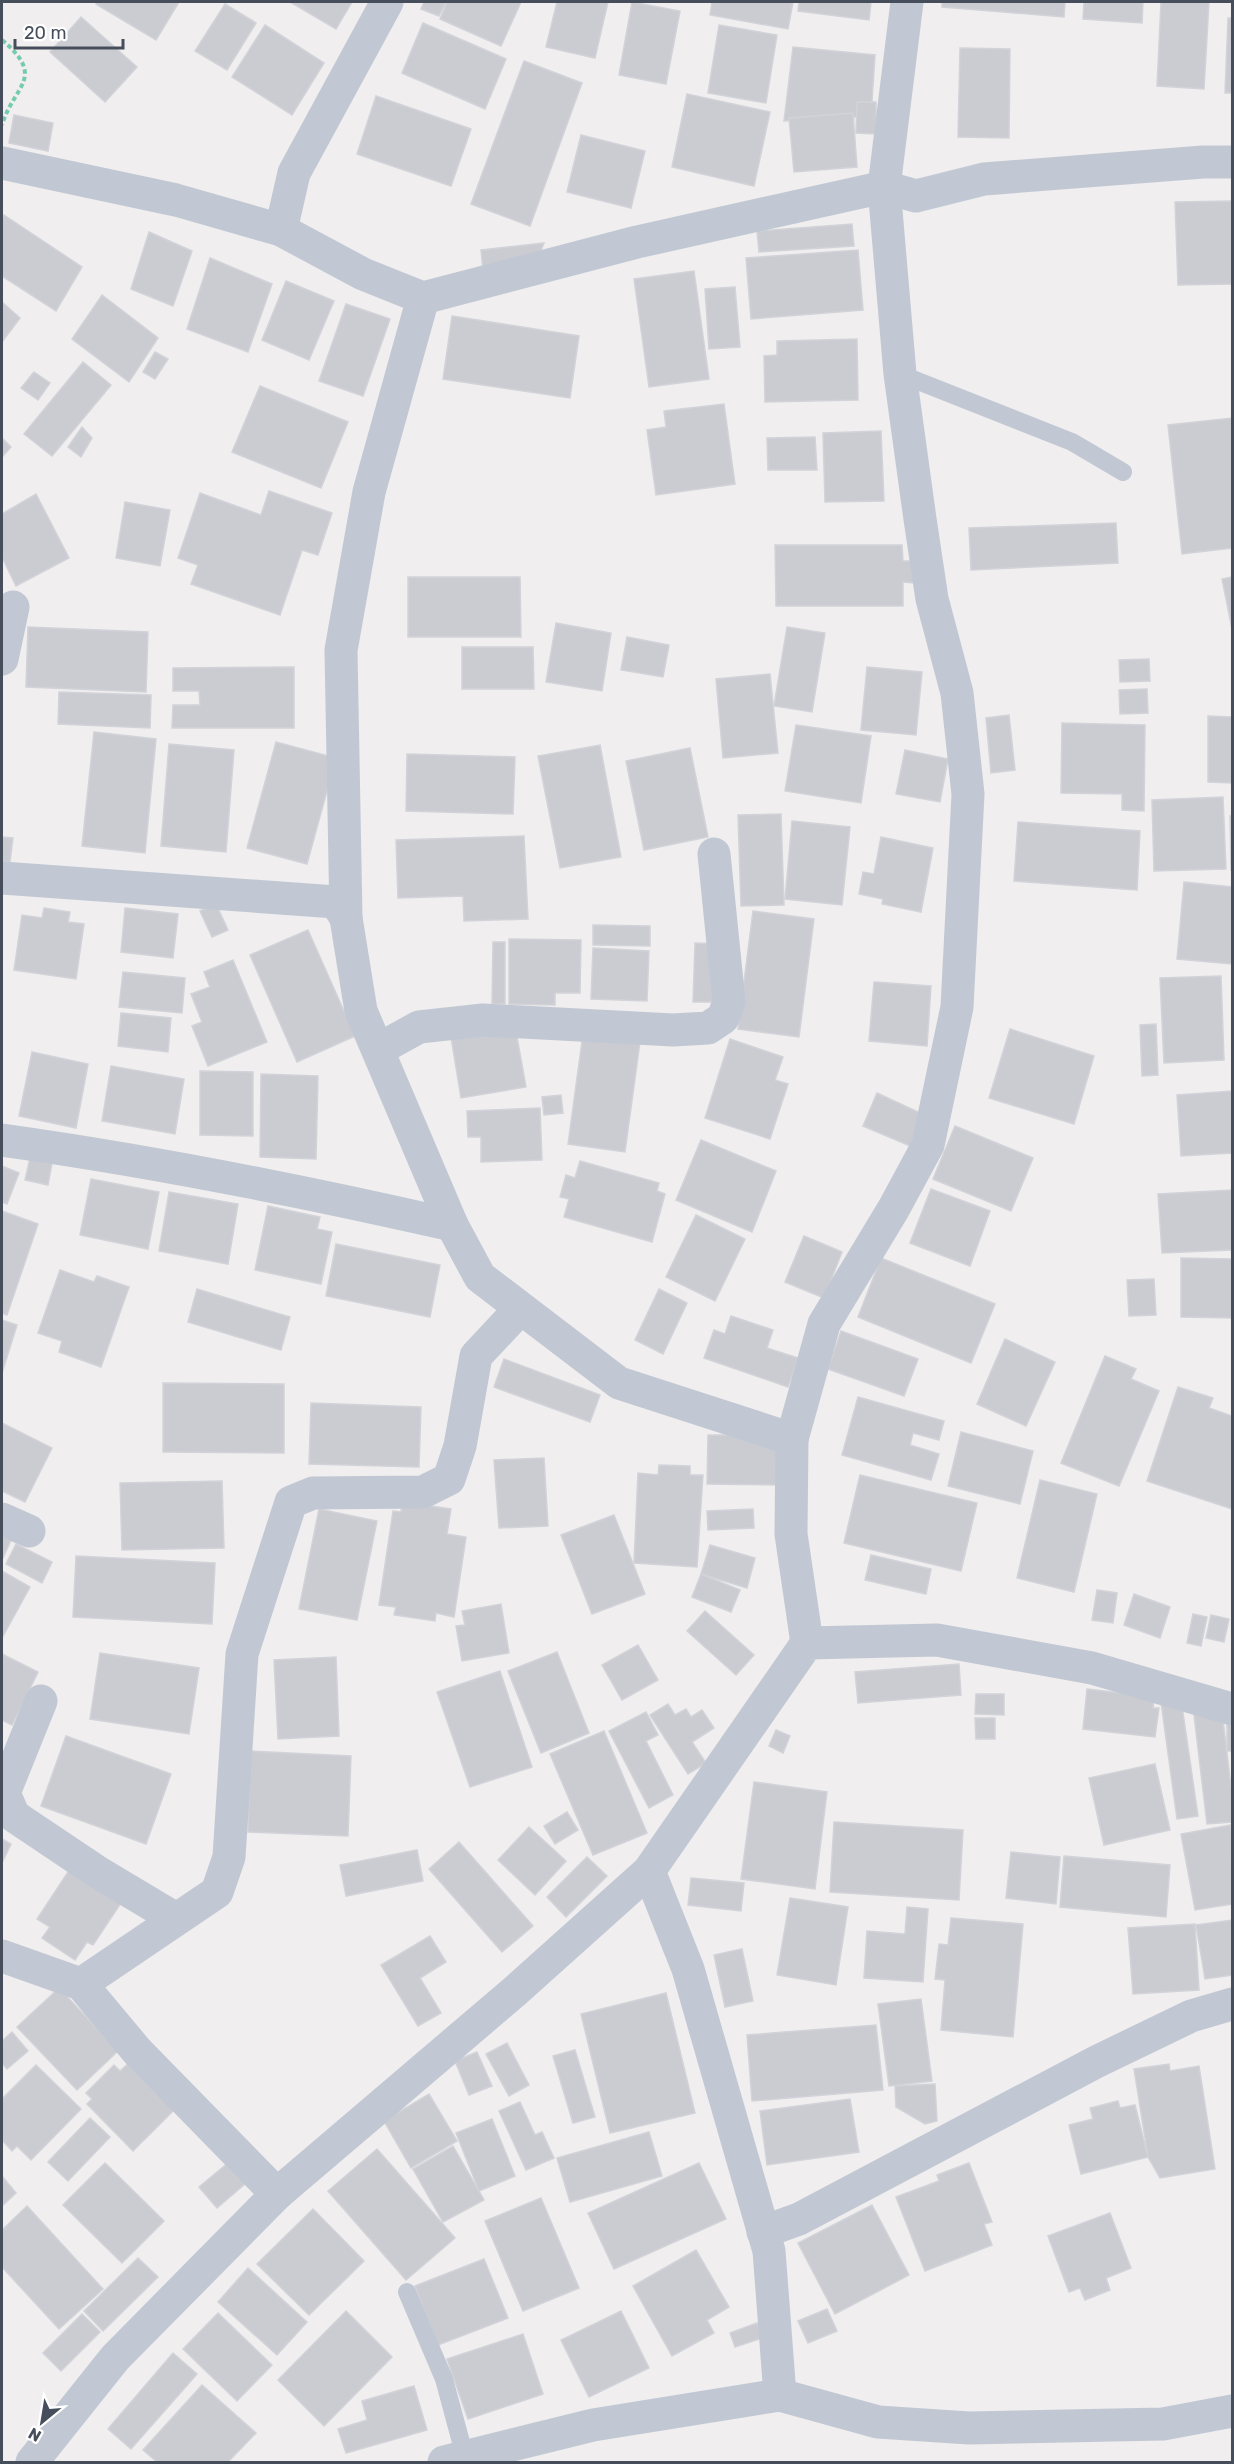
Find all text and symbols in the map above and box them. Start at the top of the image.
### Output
scale bar [15,12,123,50]
text: 20 m [24,22,66,44]
north arrow [12,2392,72,2452]
text: N [25,2423,44,2446]

